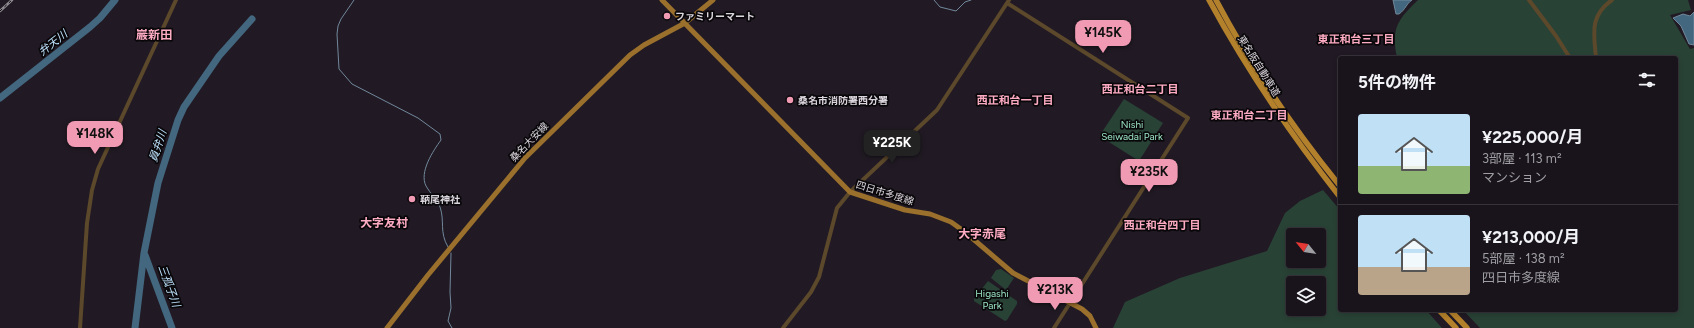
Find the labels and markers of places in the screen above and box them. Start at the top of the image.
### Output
place label: ファミリーマート [675,10,755,23]
marker: ファミリーマート [662,11,672,21]
pin: ¥145K [1075,20,1131,54]
place label: 桑名市消防署西分署 [798,94,888,107]
marker: 桑名市消防署西分署 [785,95,795,105]
pin: ¥148K [67,121,123,155]
pin: ¥225K [864,130,920,164]
pin: ¥235K [1121,159,1177,193]
place label: 鞆尾神社 [420,193,461,206]
marker: 鞆尾神社 [407,194,417,204]
pin: ¥213K [1027,277,1083,311]

